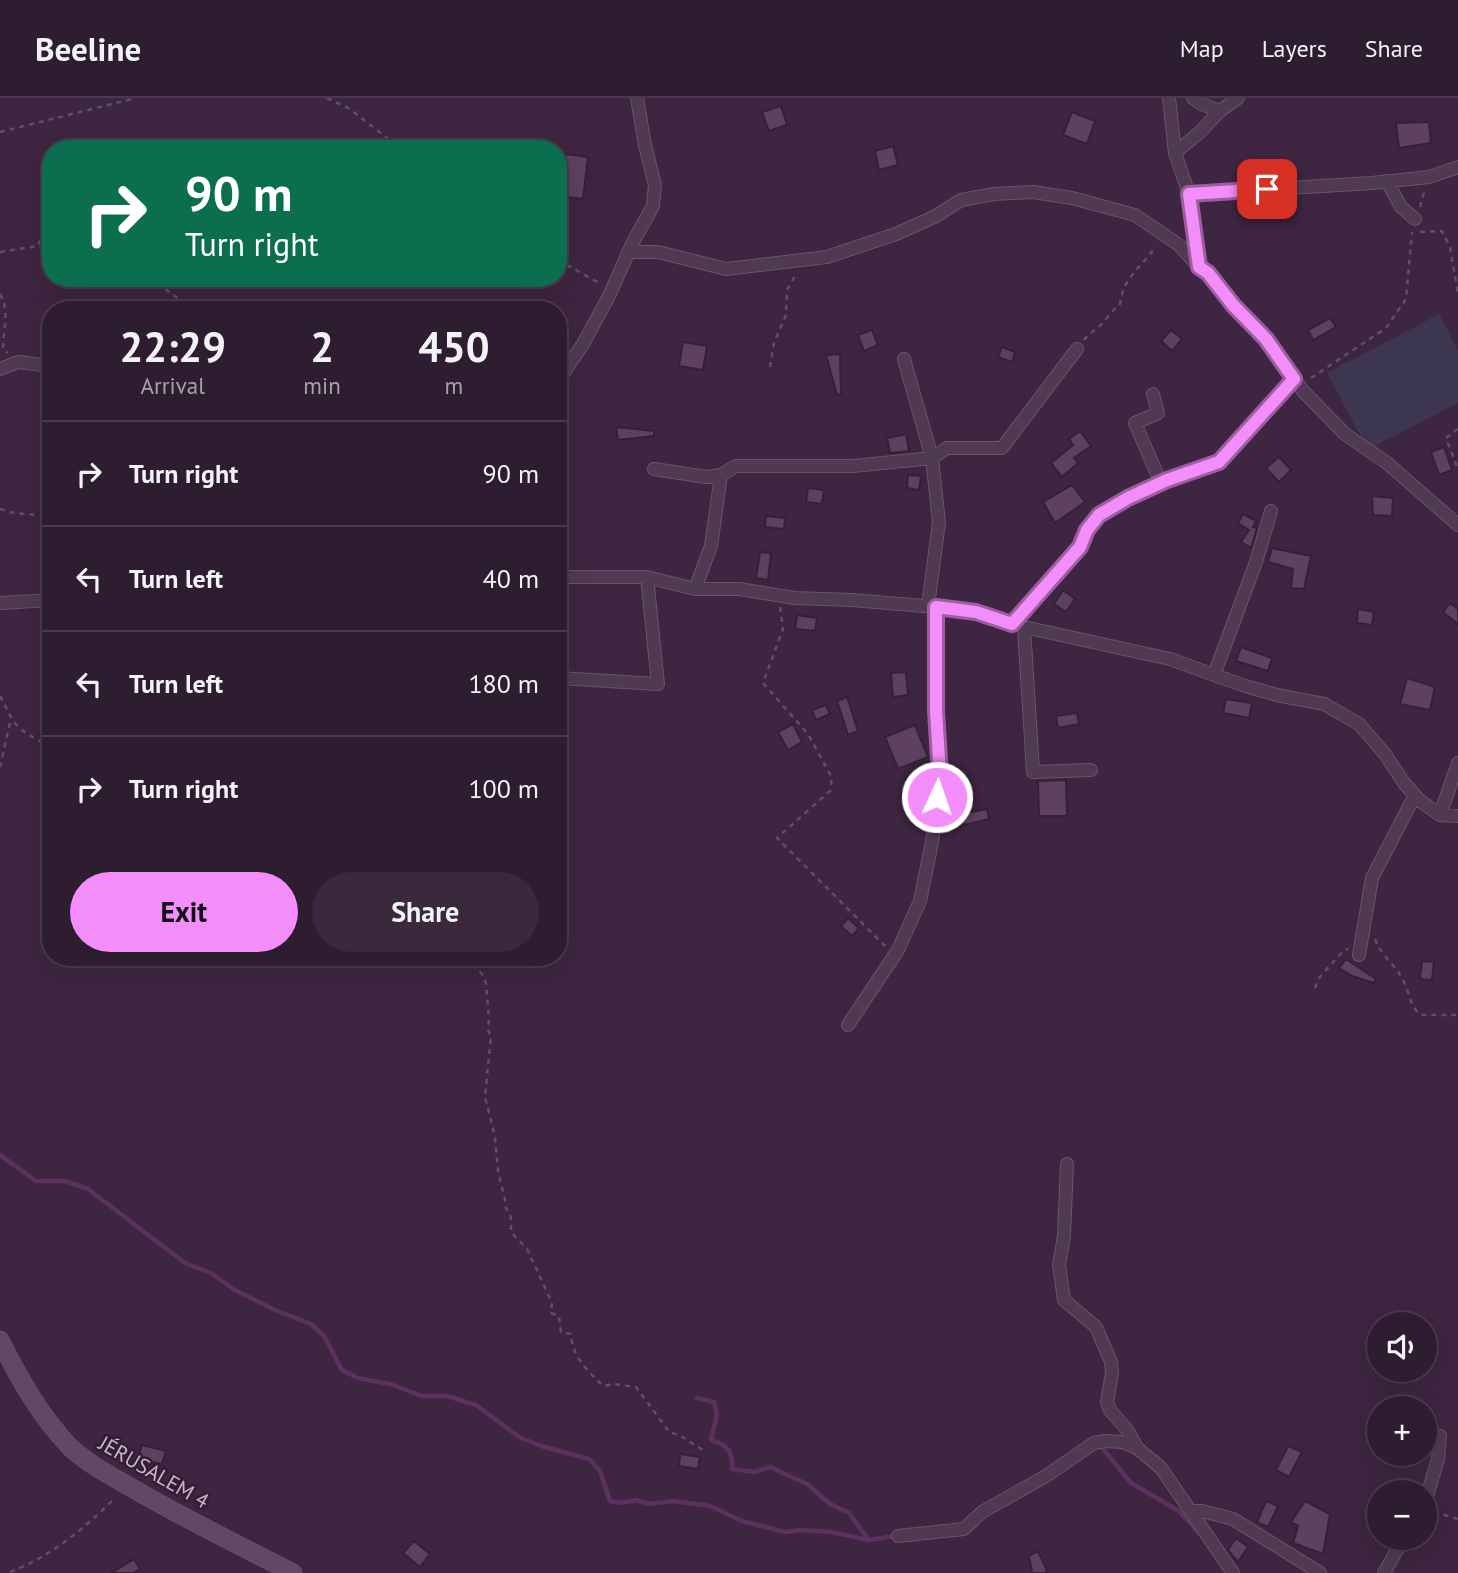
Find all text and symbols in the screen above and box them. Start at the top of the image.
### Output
text: Beeline [35,27,141,70]
text: Map [1180,33,1224,64]
text: Layers [1262,33,1327,64]
text: Share [1365,33,1423,64]
pin [1237,159,1297,219]
text: 90 m [185,161,292,225]
icon: right [70,168,161,259]
icon: arrive [1248,170,1286,208]
text: Turn right [185,223,319,265]
text: 22:29 [119,319,226,374]
text: 2 [310,319,334,374]
text: 450 [418,319,490,374]
text: Arrival [140,371,205,400]
text: min [303,371,341,400]
text: m [445,371,463,400]
icon: right [70,455,108,493]
text: Turn right [129,457,238,490]
text: 90 m [483,457,539,490]
icon: left [70,560,108,598]
text: Turn left [129,562,223,595]
text: 40 m [483,562,539,595]
icon: left [70,665,108,703]
text: Turn left [129,667,223,700]
text: 180 m [468,667,539,700]
position arrow [900,760,974,834]
icon: right [70,770,108,808]
text: Turn right [129,772,238,805]
text: 100 m [468,772,539,805]
button: Exit [70,872,298,952]
button: Share [312,872,539,952]
map controls [1367,1312,1437,1550]
button: sound [1367,1312,1437,1382]
button: + [1367,1396,1437,1466]
street label: JÉRUSALEM 4 [93,1429,214,1514]
button: − [1367,1480,1437,1550]

